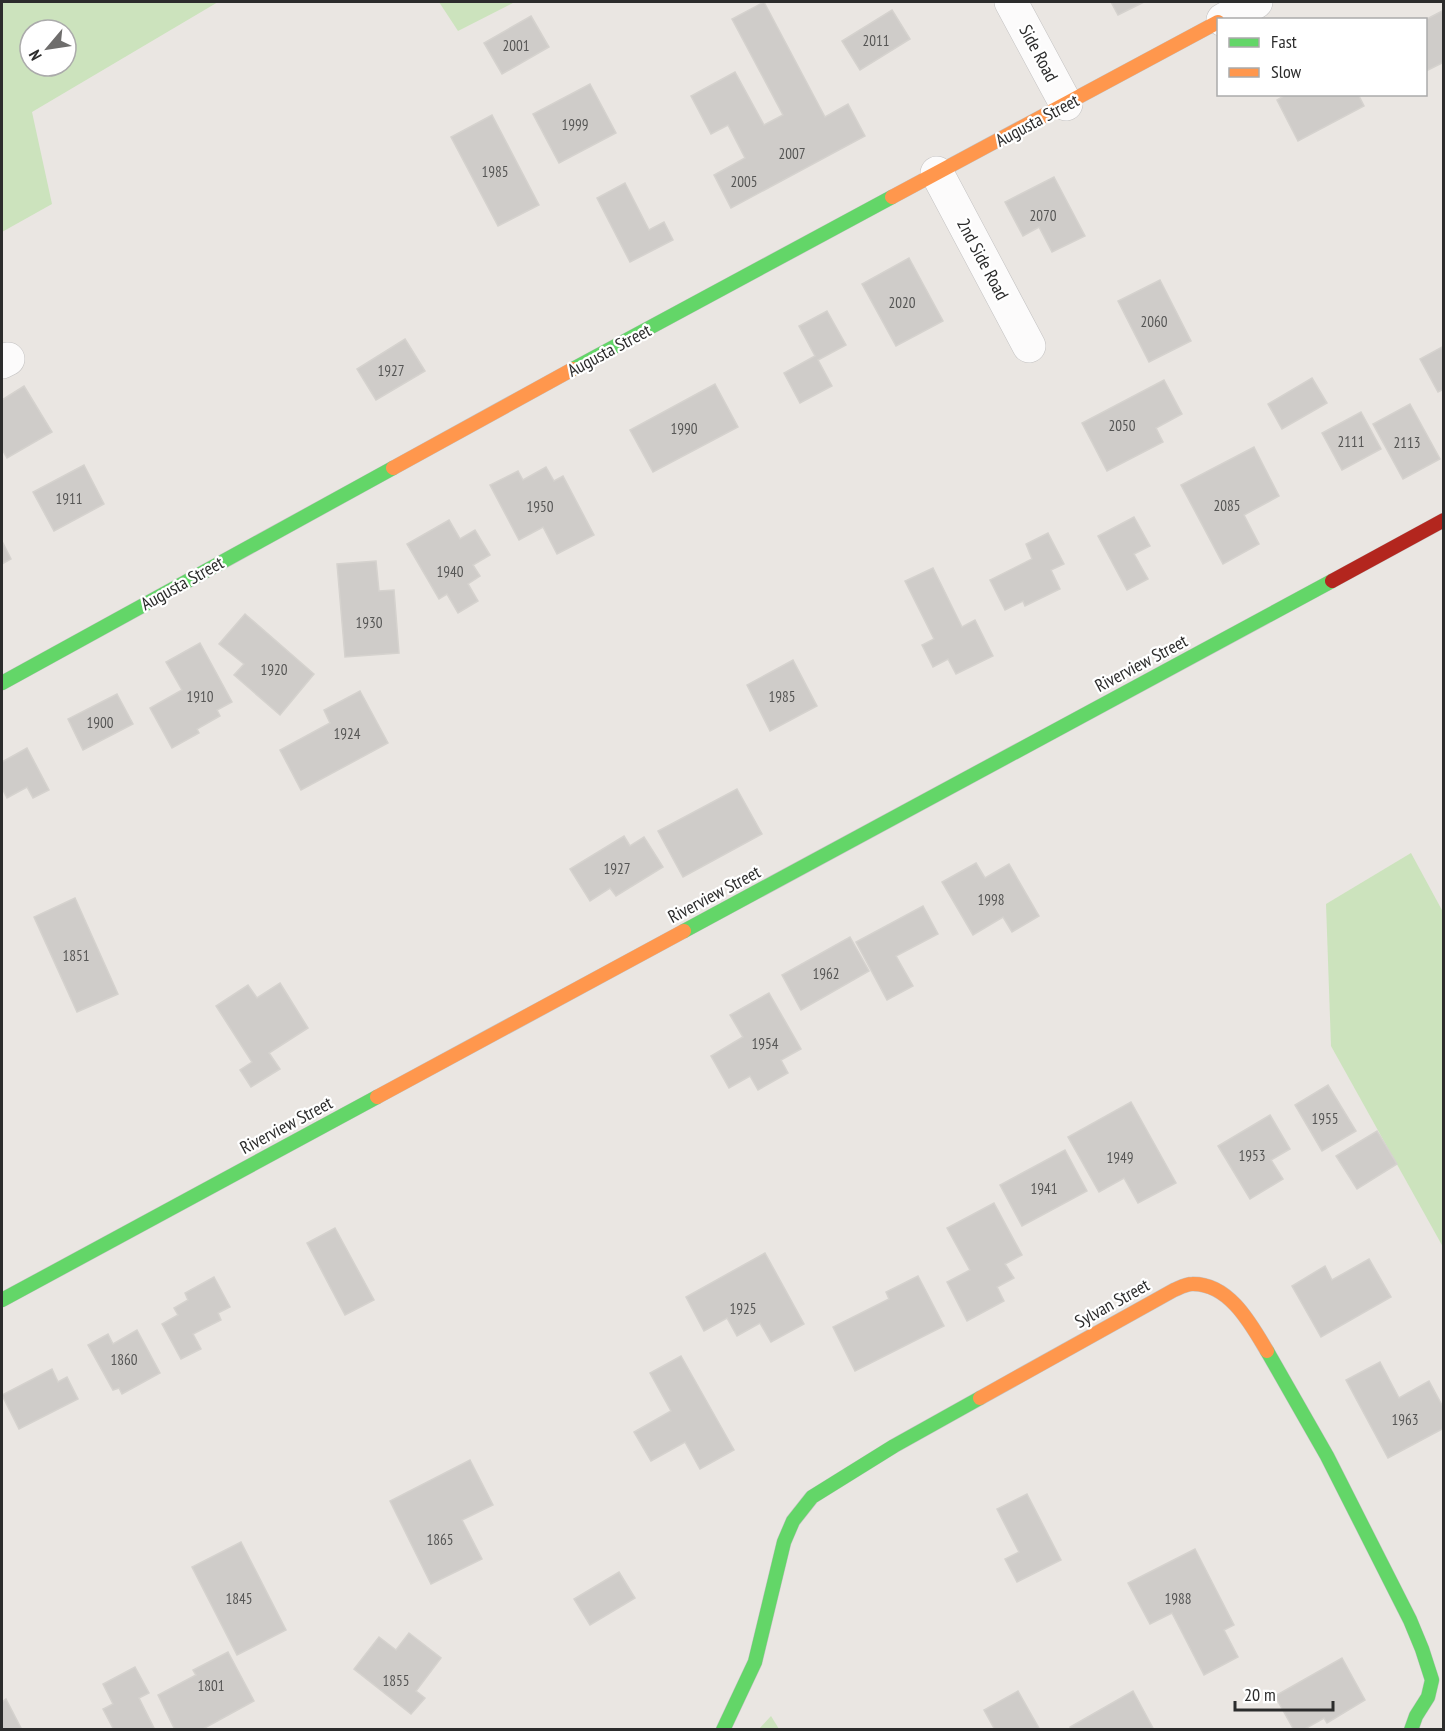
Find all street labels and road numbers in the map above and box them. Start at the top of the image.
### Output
street label: Side Road [1014,21,1064,85]
street label: Augusta Street [991,88,1083,152]
street label: 2nd Side Road [952,214,1014,304]
street label: Augusta Street [563,318,655,382]
street label: Augusta Street [137,551,228,615]
street label: Riverview Street [1091,629,1191,697]
street label: Riverview Street [664,860,764,928]
street label: Riverview Street [236,1091,336,1159]
street label: Sylvan Street [1071,1273,1153,1333]

